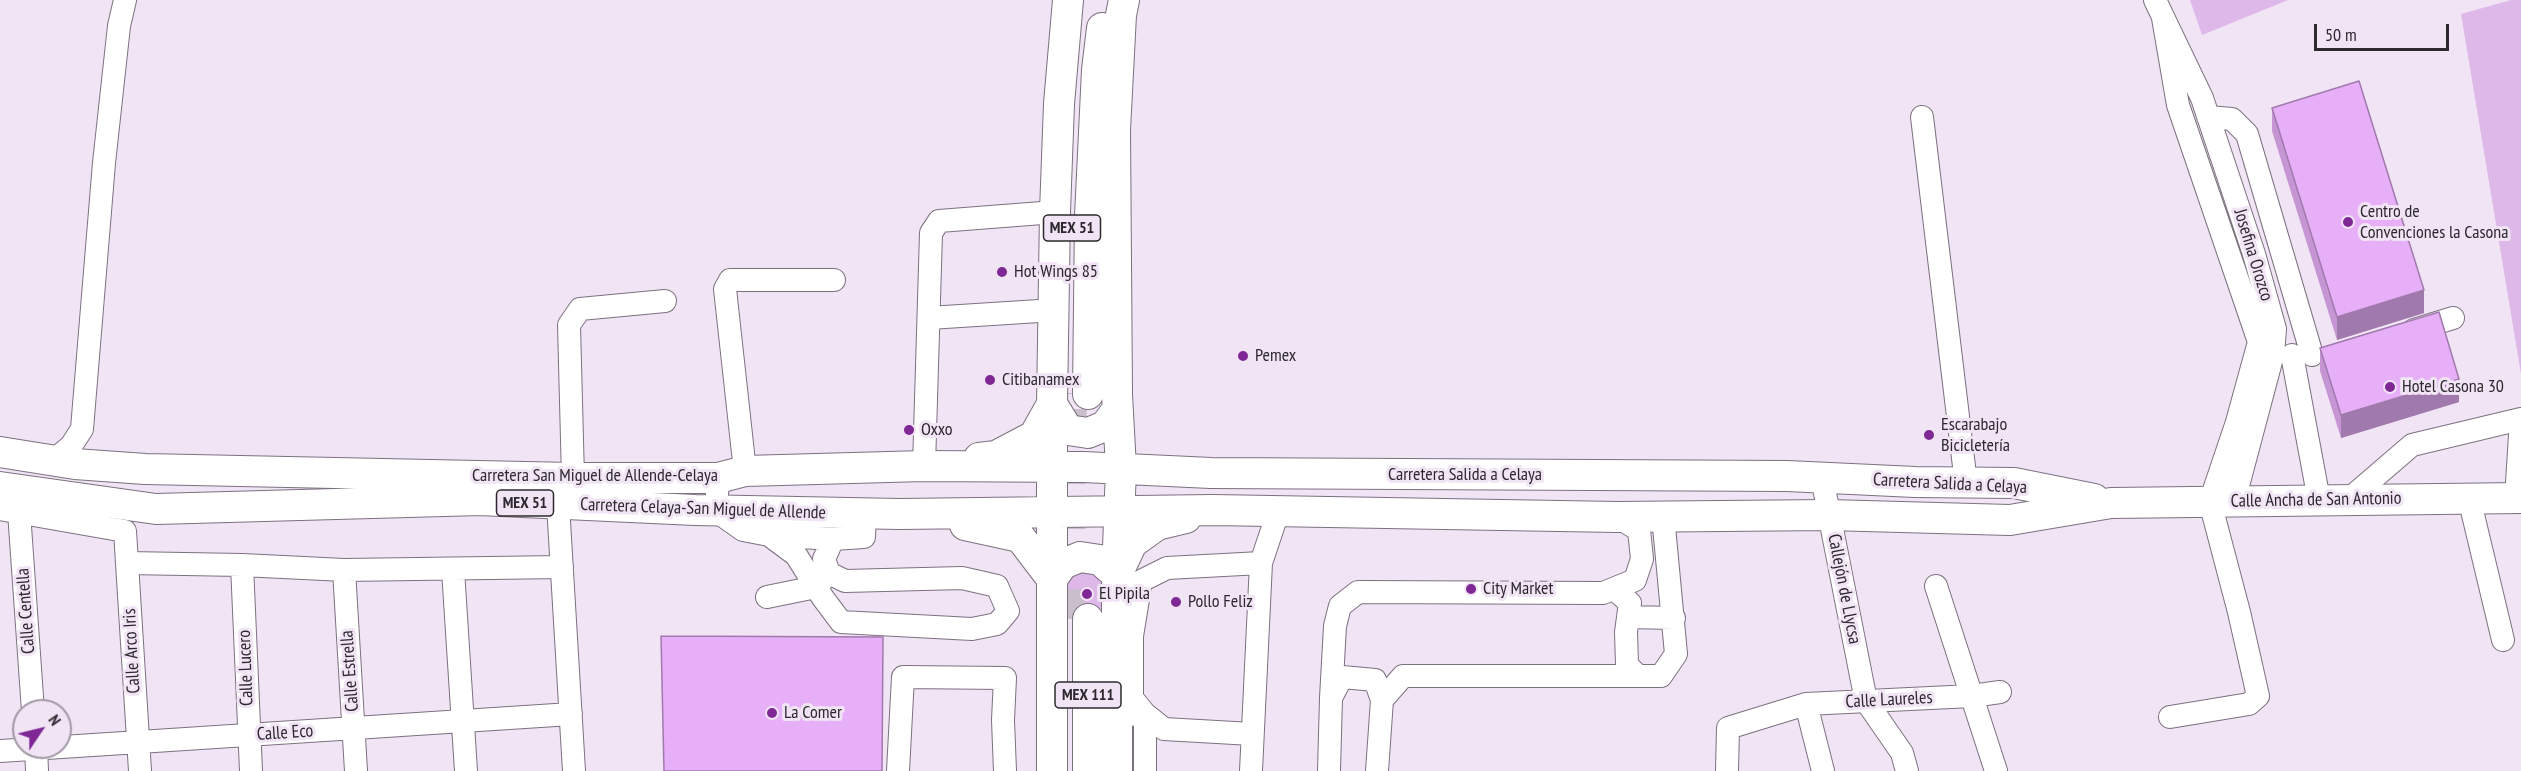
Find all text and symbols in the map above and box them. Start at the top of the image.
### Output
scale bar [2317,12,2452,50]
text: 50 m [2325,23,2357,46]
place label: Centro de Convenciones la Casona [2360,201,2508,244]
street label: Josefina Orozco [2229,206,2277,304]
road number: MEX 51 [1044,215,1100,241]
marker: Centro de Convenciones la Casona [2341,215,2355,229]
place label: Hot Wings 85 [1014,261,1098,283]
marker: Hot Wings 85 [995,265,1009,279]
place label: Pemex [1255,345,1296,367]
marker: Pemex [1236,349,1250,363]
place label: Citibanamex [1002,369,1079,391]
marker: Citibanamex [983,373,997,387]
place label: Hotel Casona 30 [2402,376,2504,398]
marker: Hotel Casona 30 [2383,380,2397,394]
place label: Escarabajo Bicicletería [1941,414,2010,456]
place label: Oxxo [921,419,952,441]
marker: Oxxo [902,423,916,437]
marker: Escarabajo Bicicletería [1922,428,1936,442]
street label: Carretera Salida a Celaya [1388,464,1542,486]
street label: Carretera San Miguel de Allende-Celaya [472,465,718,487]
street label: Carretera Salida a Celaya [1873,469,2027,499]
street label: Calle Ancha de San Antonio [2230,488,2402,512]
road number: MEX 51 [496,490,554,516]
street label: Carretera Celaya-San Miguel de Allende [580,494,826,524]
street label: Callejón de Llycsa [1823,532,1865,646]
street label: Calle Centella [12,567,40,655]
place label: City Market [1483,578,1553,600]
marker: City Market [1464,582,1478,596]
place label: El Pipila [1099,583,1150,605]
marker: El Pipila [1080,587,1094,601]
place label: Pollo Feliz [1188,591,1253,613]
marker: Pollo Feliz [1169,595,1183,609]
street label: Calle Arco Iris [119,608,145,694]
street label: Calle Lucero [234,630,258,706]
street label: Calle Estrella [336,630,364,712]
road number: MEX 111 [1055,682,1121,708]
street label: Calle Laureles [1845,687,1933,713]
north arrow [12,699,72,759]
place label: La Comer [784,702,842,724]
marker: La Comer [765,706,779,720]
text: N [44,711,66,729]
street label: Calle Eco [256,720,314,746]

